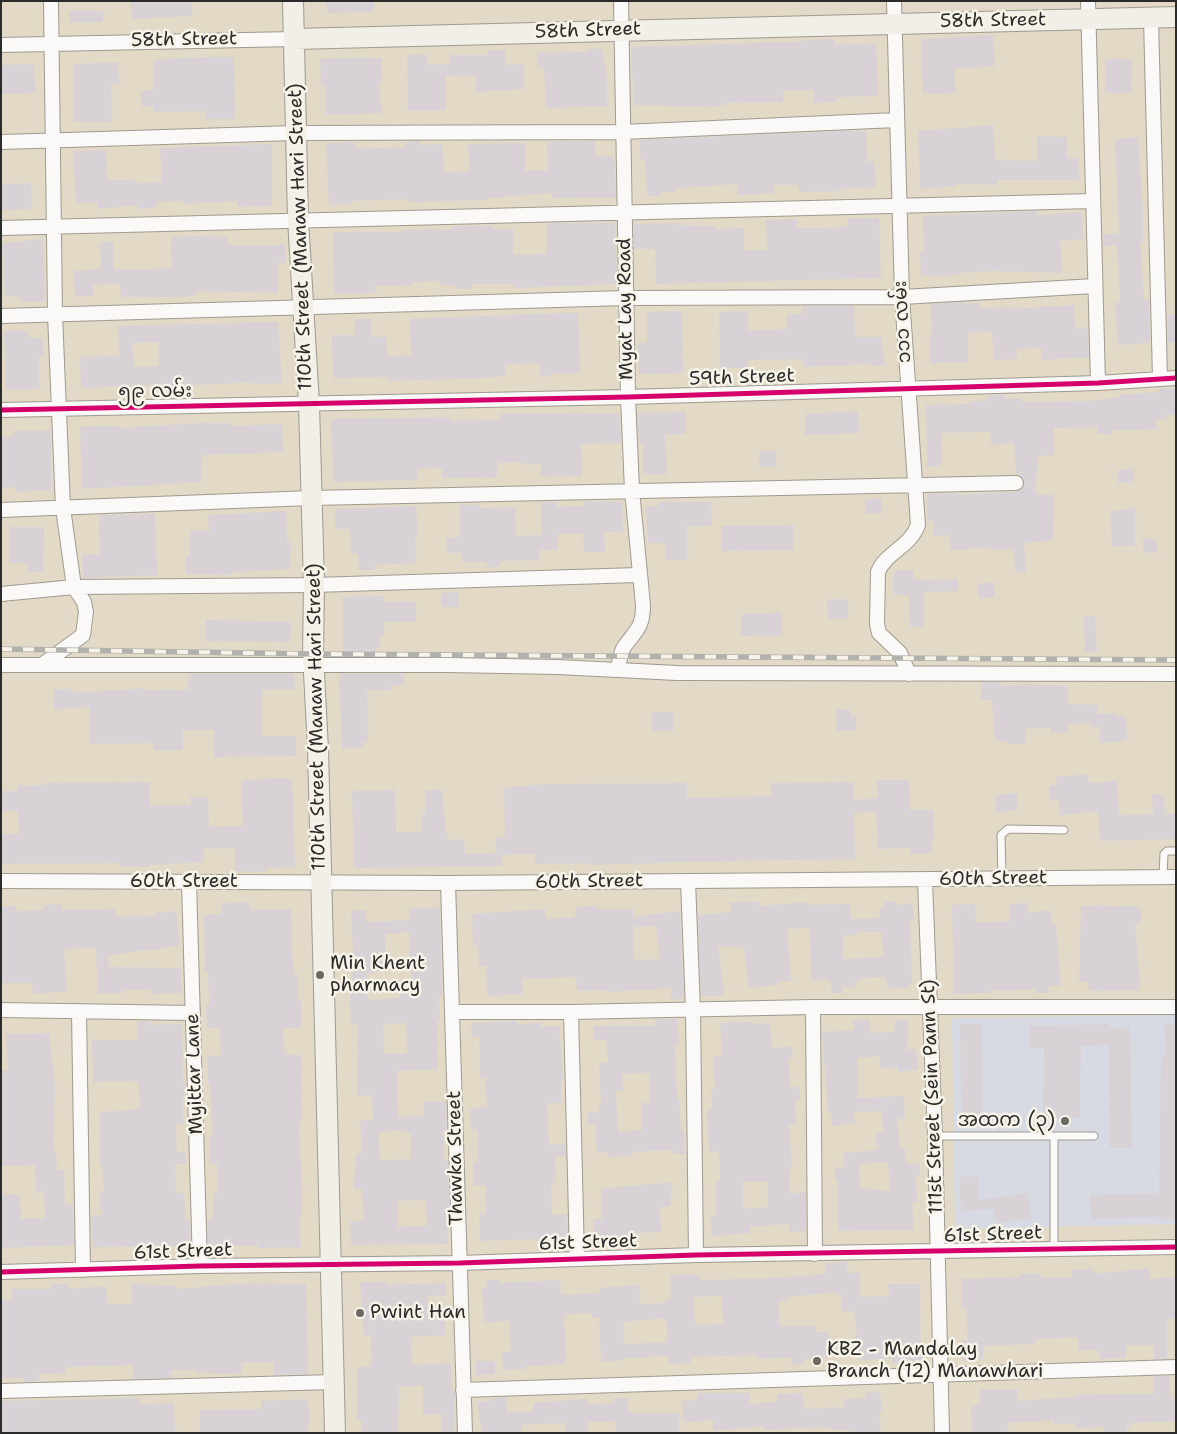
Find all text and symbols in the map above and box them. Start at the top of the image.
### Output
street label: 58th Street [940,9,1046,33]
street label: 58th Street [534,18,642,44]
street label: 58th Street [131,28,237,52]
street label: 110th Street (Manaw Hari Street) [284,83,318,391]
street label: Myat Lay Road [613,238,639,380]
street label: ၁၁၁ လမ်း [889,280,917,364]
street label: 59th Street [689,365,795,391]
street label: ၅၉ လမ်း [118,380,192,404]
street label: 110th Street (Manaw Hari Street) [303,563,331,871]
street label: 60th Street [939,867,1047,891]
street label: 60th Street [535,870,643,894]
street label: 60th Street [130,871,238,893]
place label: Min Khent pharmacy [330,953,425,997]
marker: Min Khent pharmacy [314,969,326,981]
street label: 111st Street (Sein Pann St) [918,979,948,1215]
street label: Myittar Lane [181,1013,209,1135]
street label: Thawka Street [443,1090,469,1226]
place label: အထက (၃) [958,1110,1055,1132]
marker: အထက (၃) [1059,1115,1071,1127]
street label: 61st Street [943,1222,1043,1248]
street label: 61st Street [538,1230,638,1256]
street label: 61st Street [133,1239,233,1265]
place label: Pwint Han [370,1302,466,1324]
marker: Pwint Han [354,1307,366,1319]
place label: KBZ - Mandalay Branch (12) Manawhari [827,1339,1043,1383]
marker: KBZ - Mandalay Branch (12) Manawhari [811,1355,823,1367]

